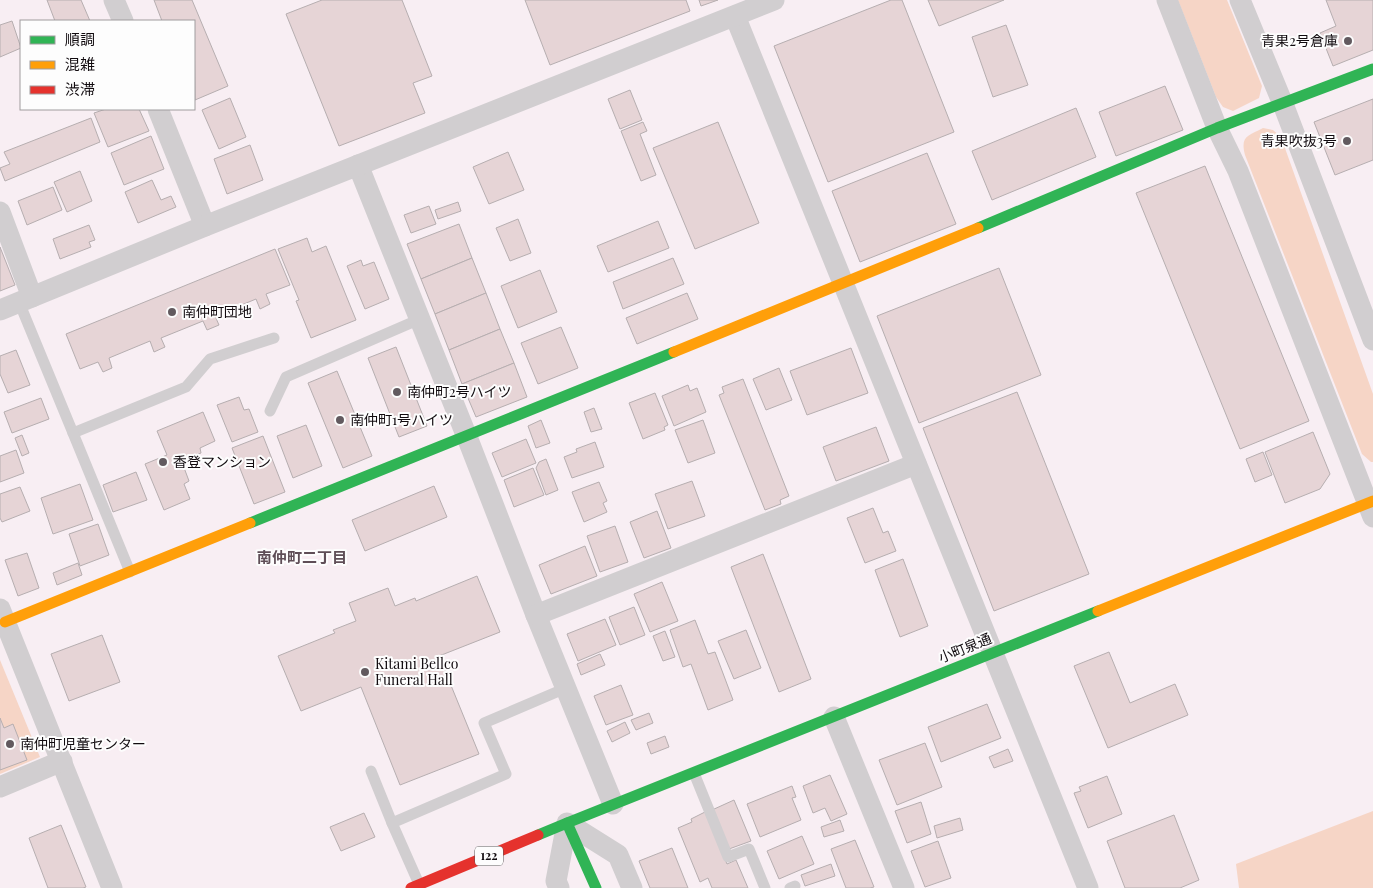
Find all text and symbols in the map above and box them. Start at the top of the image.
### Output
legend [20,20,195,110]
text: 順調 [65,29,95,49]
place label: 青果2号倉庫 [1261,31,1338,50]
marker: 青果2号倉庫 [1342,35,1354,47]
text: 混雑 [65,54,95,74]
text: 渋滞 [65,79,95,99]
place label: 青果吹抜3号 [1261,131,1337,150]
marker: 青果吹抜3号 [1341,135,1353,147]
place label: 南仲町団地 [182,302,252,321]
marker: 南仲町団地 [166,306,178,318]
place label: 南仲町2号ハイツ [407,382,511,401]
marker: 南仲町2号ハイツ [391,386,403,398]
place label: 南仲町1号ハイツ [350,410,453,429]
marker: 南仲町1号ハイツ [334,414,346,426]
place label: 香登マンション [173,452,271,471]
marker: 香登マンション [157,456,169,468]
district label: 南仲町二丁目 [257,547,347,567]
street label: 小町泉通 [935,628,994,667]
place label: Kitami Bellco Funeral Hall [375,654,459,689]
marker: Kitami Bellco Funeral Hall [359,666,371,678]
place label: 南仲町児童センター [20,734,146,753]
marker: 南仲町児童センター [4,738,16,750]
road number: 122 [475,846,503,866]

